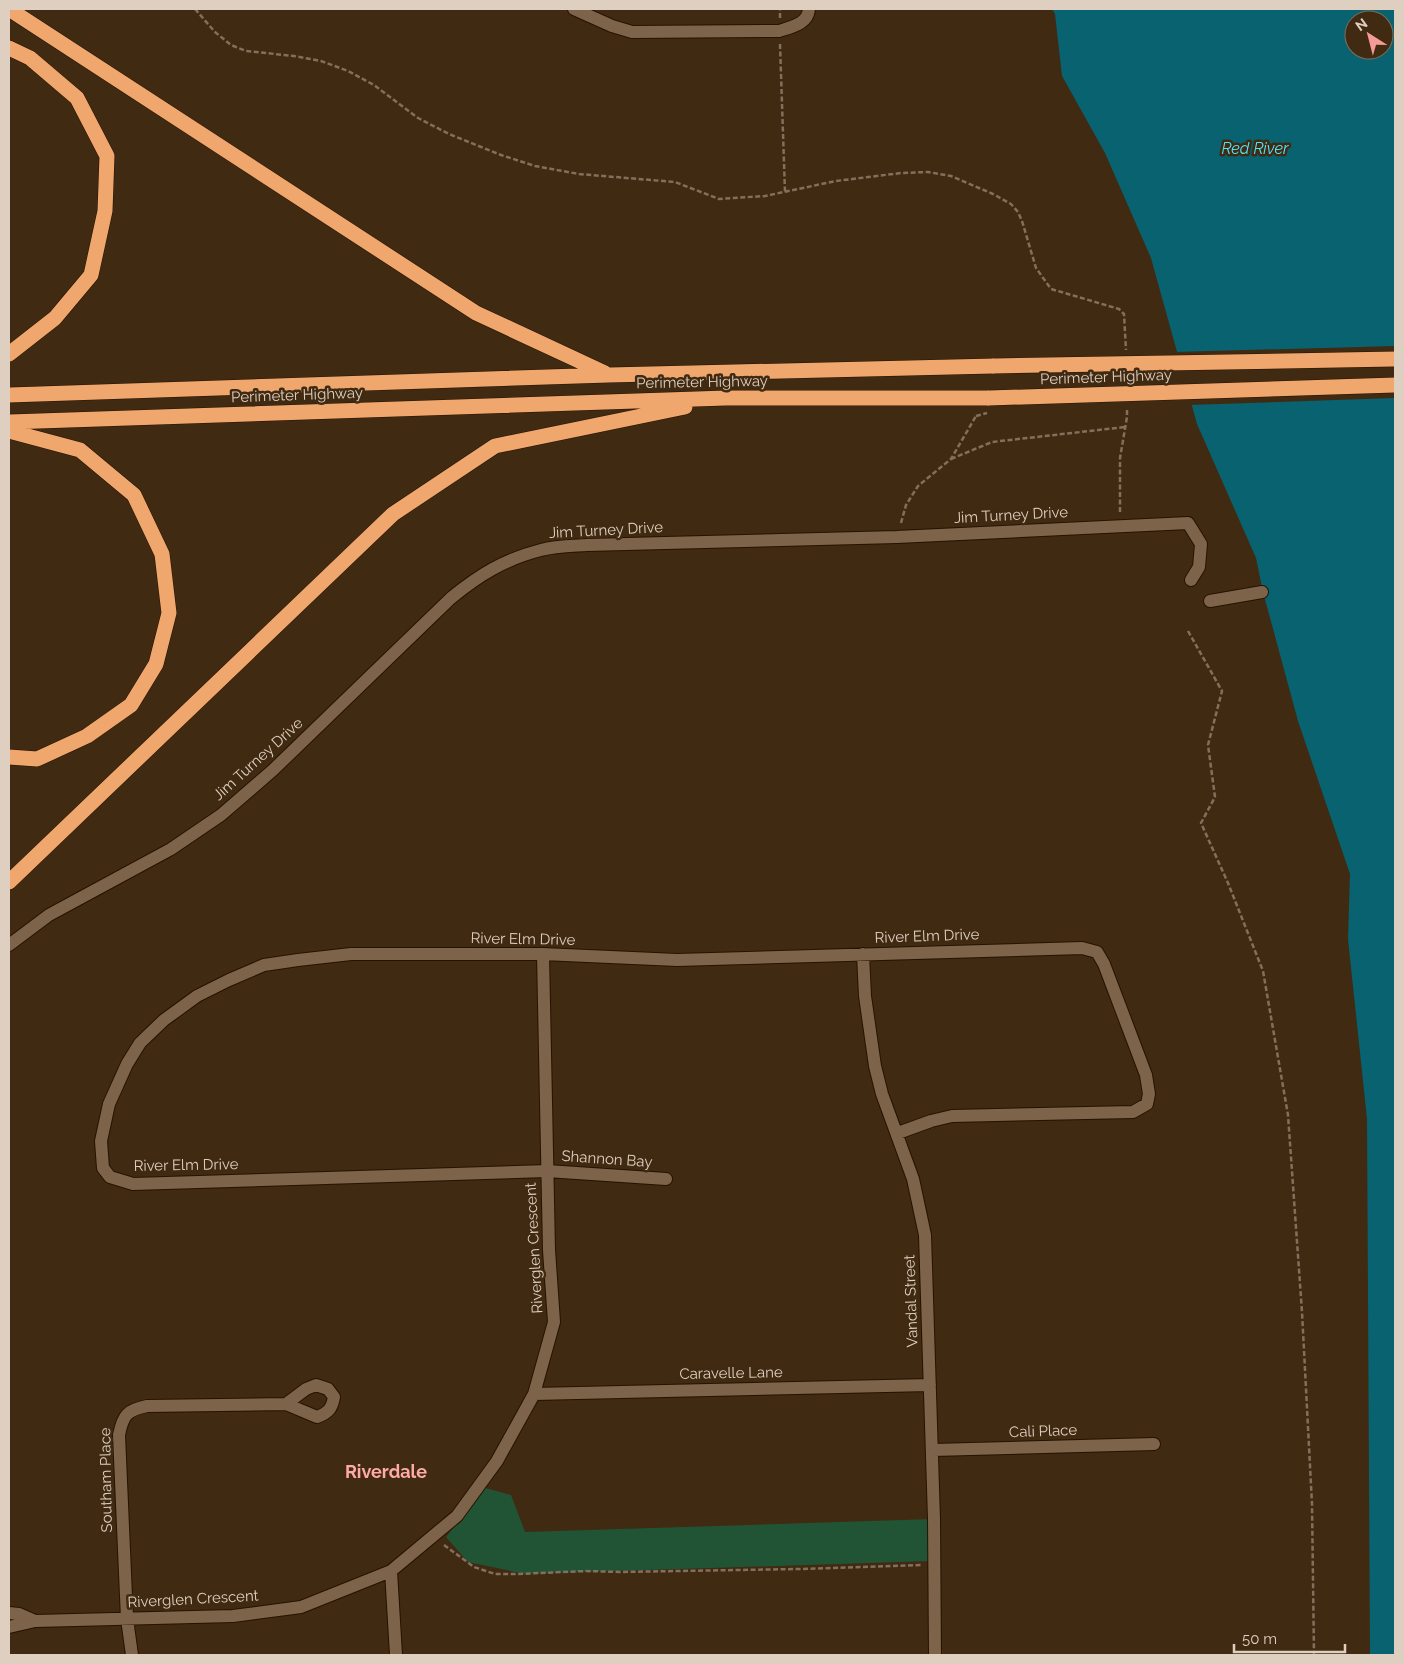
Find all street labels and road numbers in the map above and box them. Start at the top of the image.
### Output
street label: Perimeter Highway [1040,366,1172,388]
street label: Perimeter Highway [636,372,768,392]
street label: Perimeter Highway [231,384,363,406]
street label: Jim Turney Drive [953,503,1069,527]
street label: Jim Turney Drive [548,518,664,542]
street label: Jim Turney Drive [209,714,307,804]
street label: River Elm Drive [874,925,980,947]
street label: River Elm Drive [470,929,576,949]
street label: Shannon Bay [561,1147,653,1171]
street label: River Elm Drive [133,1155,239,1175]
street label: Riverglen Crescent [522,1182,546,1314]
street label: Vandal Street [900,1254,922,1348]
street label: Caravelle Lane [679,1363,783,1383]
street label: Cali Place [1009,1421,1078,1441]
street label: Southam Place [96,1427,116,1533]
street label: Riverglen Crescent [127,1587,259,1611]

